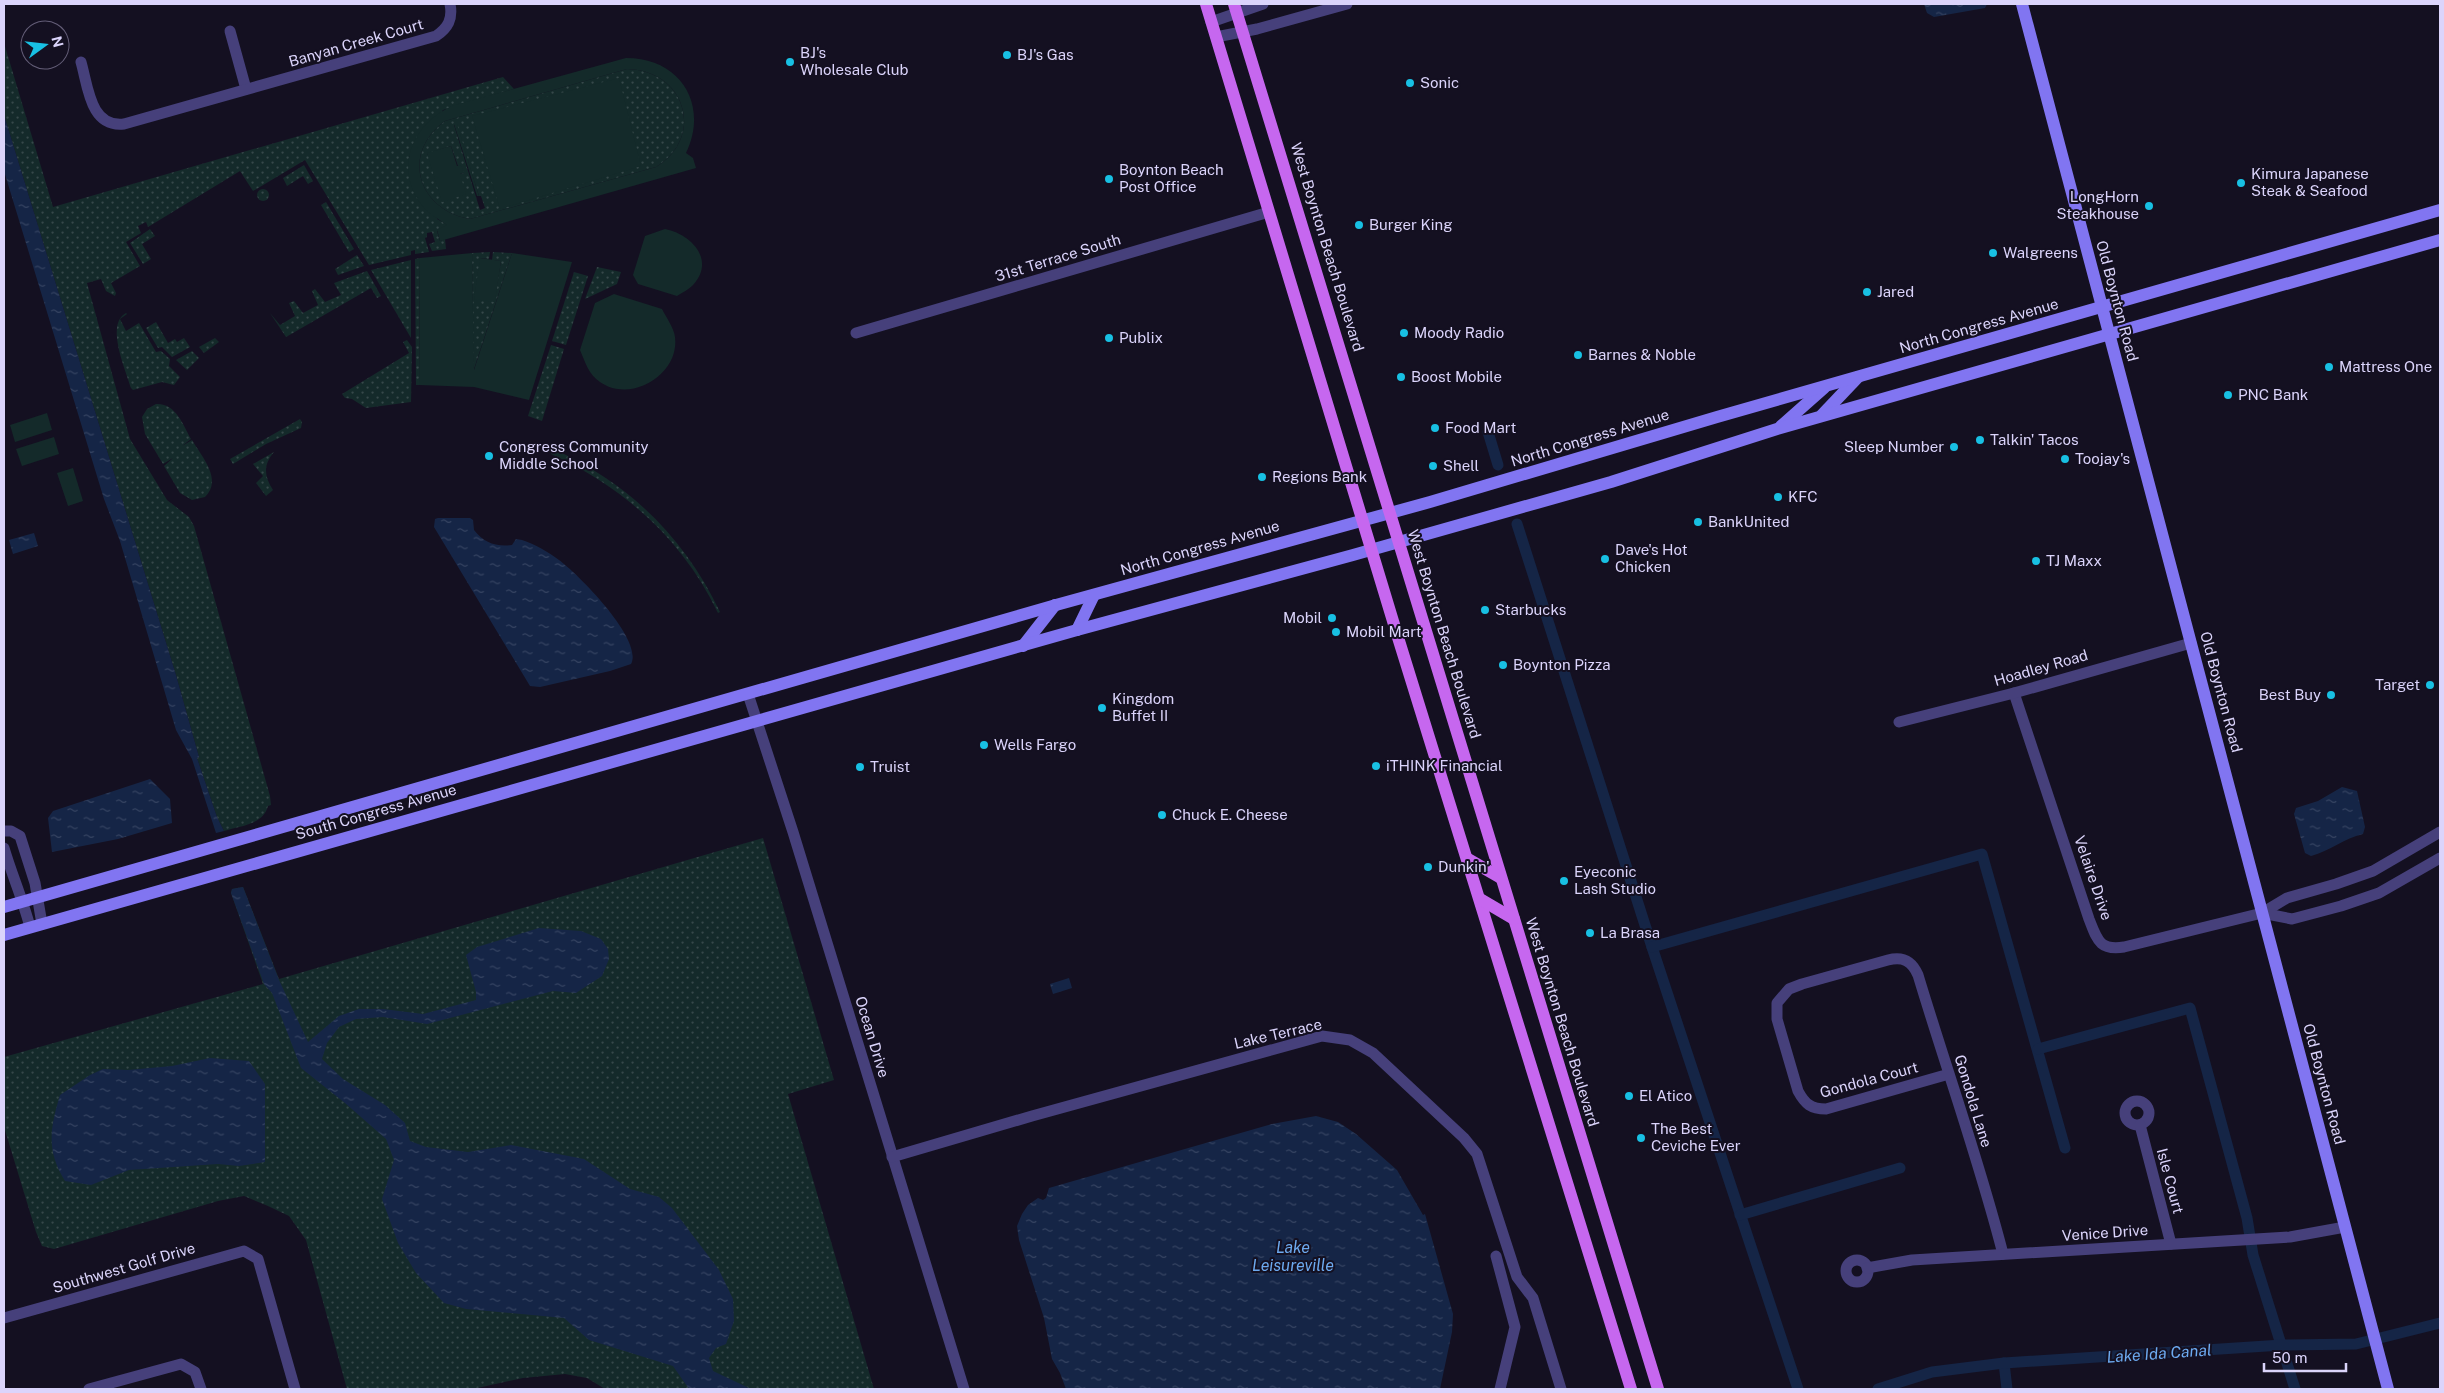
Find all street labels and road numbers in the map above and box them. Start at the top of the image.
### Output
street label: Banyan Creek Court [287,15,425,70]
street label: West Boynton Beach Boulevard [1288,140,1367,353]
street label: 31st Terrace South [993,230,1123,285]
street label: Old Boynton Road [2093,239,2142,363]
street label: North Congress Avenue [1897,295,2060,356]
street label: North Congress Avenue [1509,405,1671,470]
street label: North Congress Avenue [1118,517,1281,578]
street label: West Boynton Beach Boulevard [1405,527,1484,740]
street label: Old Boynton Road [2197,630,2246,754]
street label: Hoadley Road [1992,646,2090,689]
street label: South Congress Avenue [293,780,458,843]
street label: Velaire Drive [2071,833,2116,922]
street label: West Boynton Beach Boulevard [1523,915,1602,1128]
street label: Ocean Drive [852,994,893,1079]
street label: Lake Terrace [1232,1015,1323,1052]
street label: Old Boynton Road [2300,1022,2349,1146]
street label: Gondola Lane [1951,1053,1996,1149]
street label: Gondola Court [1818,1058,1920,1101]
street label: Isle Court [2154,1146,2187,1216]
street label: Venice Drive [2061,1221,2149,1244]
street label: Southwest Golf Drive [51,1239,197,1296]

